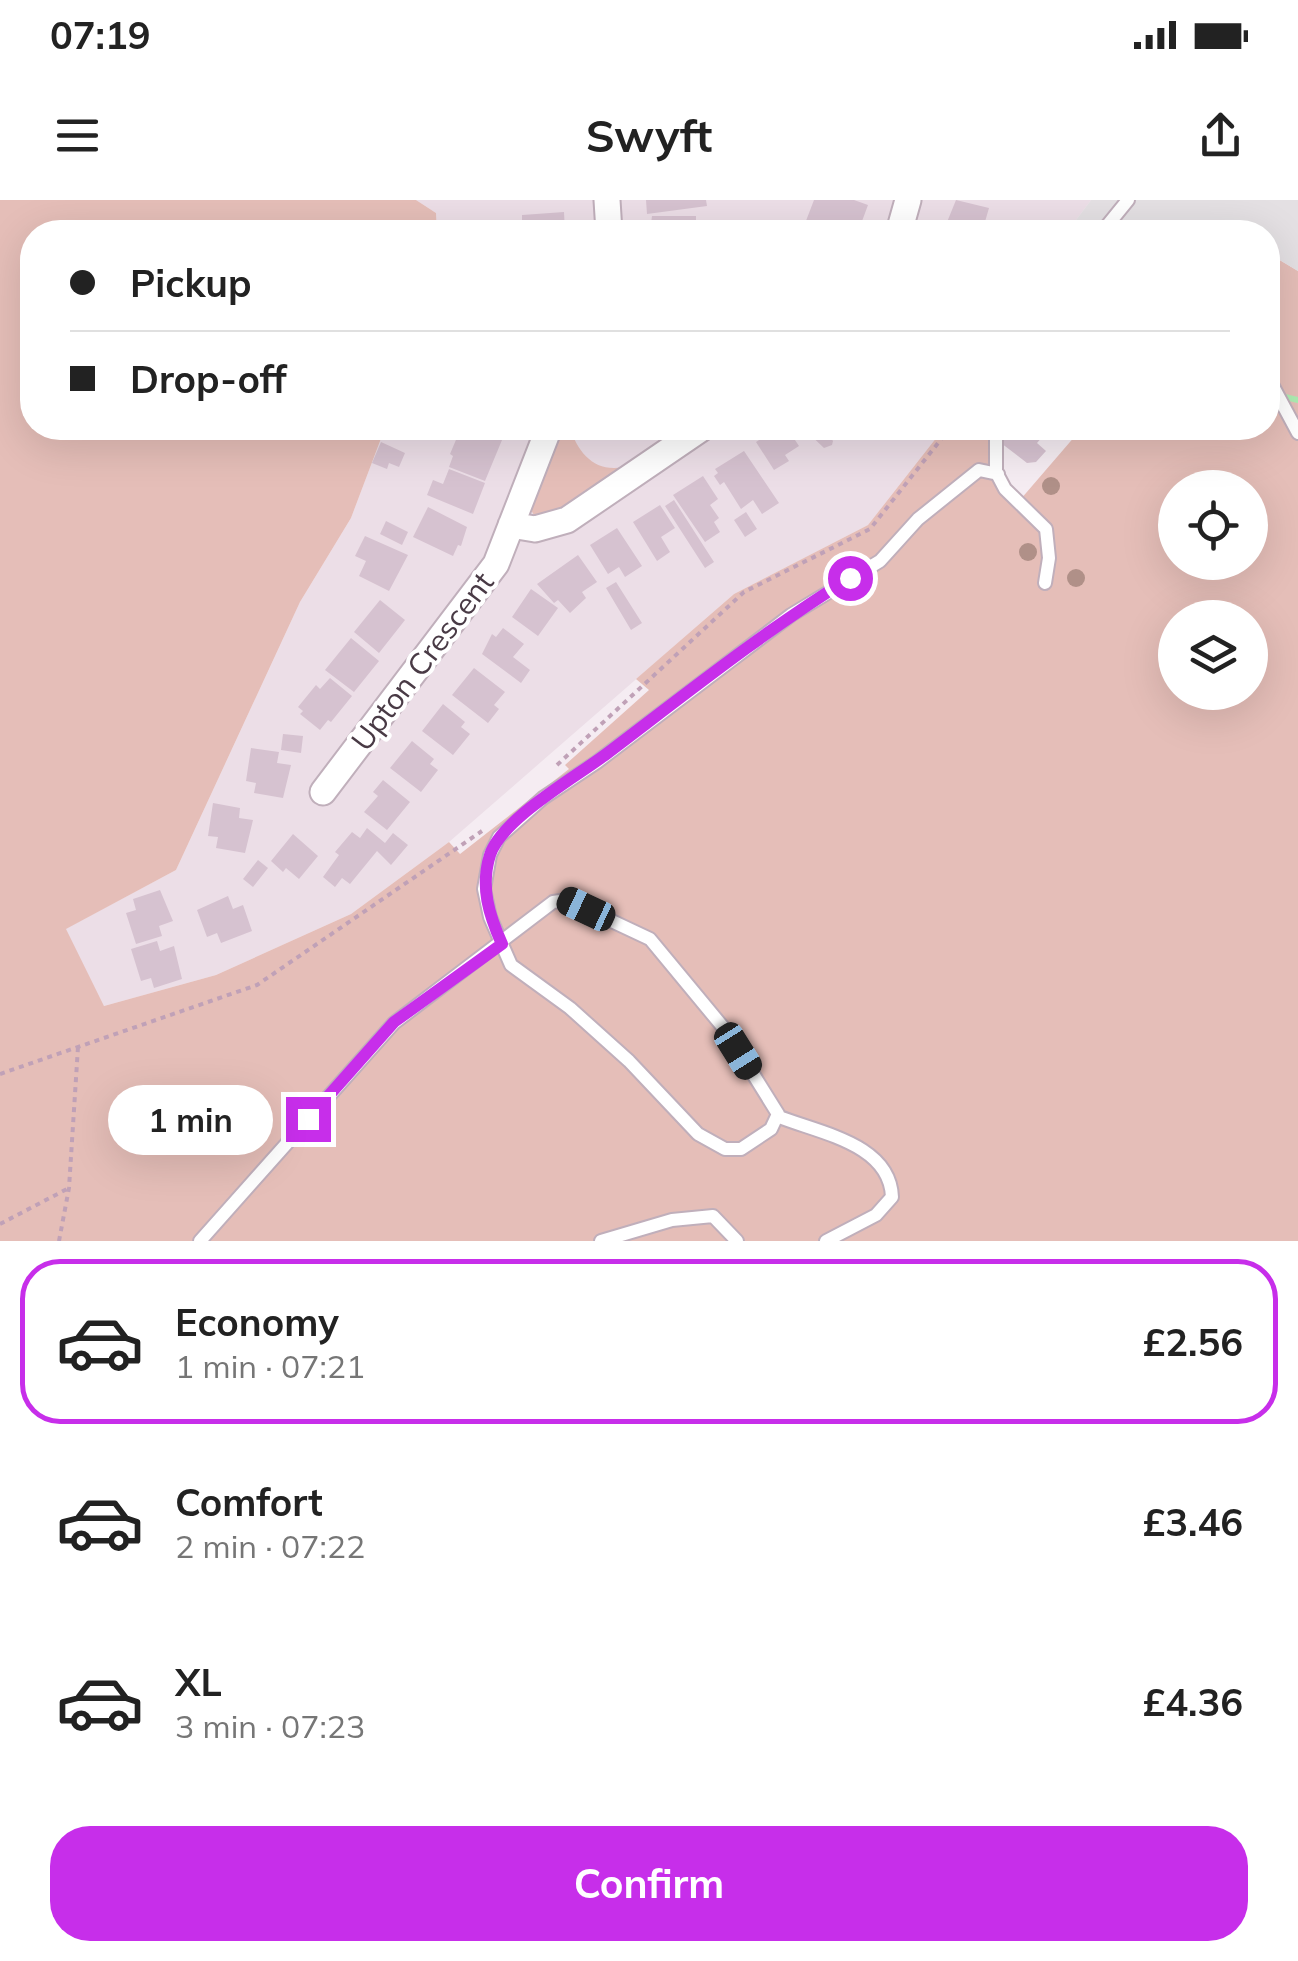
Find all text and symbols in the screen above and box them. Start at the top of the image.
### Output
text: 07:19 [50,11,151,59]
text: Swyft [586,107,712,163]
icon: menu [50,108,105,163]
icon: share [1193,108,1248,163]
text: Pickup [130,259,252,307]
text: Drop-off [130,355,287,403]
map controls [1158,470,1268,710]
button: locate [1158,470,1268,580]
route start [828,556,873,601]
street label: Upton Crescent [342,564,502,758]
button: layers [1158,600,1268,710]
car [552,883,620,935]
car [709,1018,767,1084]
callout: 1 min [108,1084,273,1154]
route end [286,1097,331,1142]
text: 1 min [148,1100,233,1140]
icon: car [55,1297,145,1387]
text: Economy [175,1298,339,1346]
text: £2.56 [1142,1318,1243,1366]
text: 1 min · 07:21 [175,1346,365,1386]
icon: car [55,1477,145,1567]
text: Comfort [175,1478,323,1526]
text: £3.46 [1142,1498,1243,1546]
text: 2 min · 07:22 [175,1526,365,1566]
icon: car [55,1657,145,1747]
text: XL [175,1658,222,1706]
text: £4.36 [1142,1678,1243,1726]
text: 3 min · 07:23 [175,1706,365,1746]
button: Confirm [50,1826,1248,1941]

